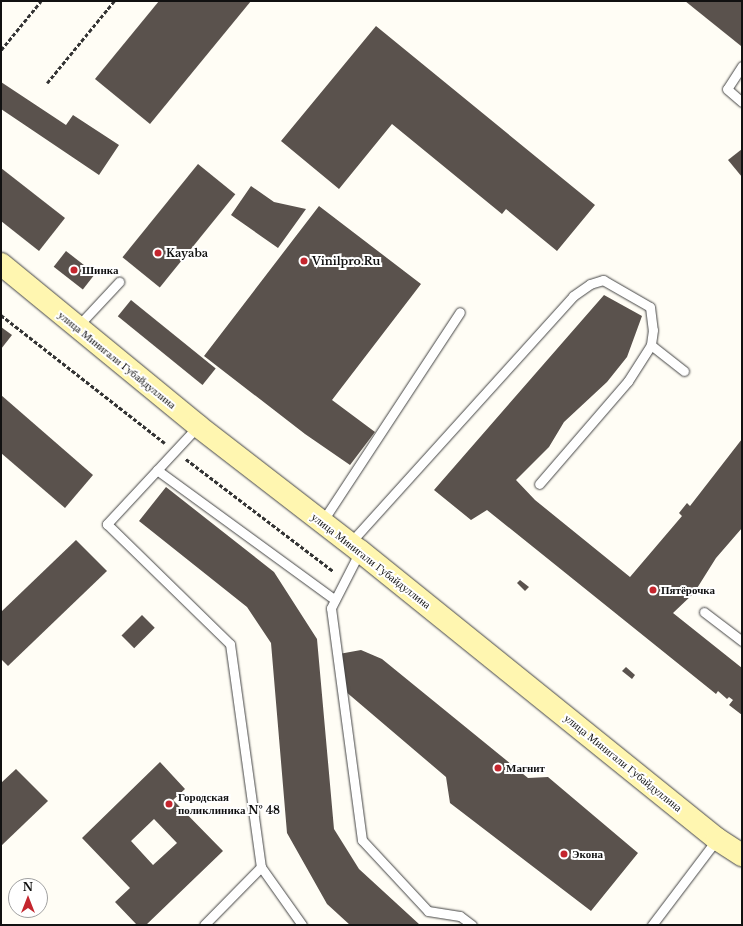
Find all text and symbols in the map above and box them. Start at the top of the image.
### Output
place label: Kayaba [166,246,208,260]
marker: Kayaba [153,248,163,258]
place label: Vinilpro.Ru [312,254,380,268]
marker: Vinilpro.Ru [299,256,309,266]
place label: Шинка [82,263,118,277]
marker: Шинка [69,265,79,275]
street label: улица Минигали Губайдуллина [55,308,179,412]
street label: улица Минигали Губайдуллина [309,510,433,612]
place label: Пятёрочка [661,583,715,597]
marker: Пятёрочка [648,585,658,595]
street label: улица Минигали Губайдуллина [561,711,685,815]
place label: Магнит [506,761,545,775]
marker: Магнит [493,763,503,773]
place label: Городская поликлиника № 48 [178,791,280,817]
marker: Городская поликлиника № 48 [163,798,175,810]
place label: Экона [572,847,603,861]
marker: Экона [559,849,569,859]
north arrow [8,878,48,918]
text: N [23,880,33,894]

